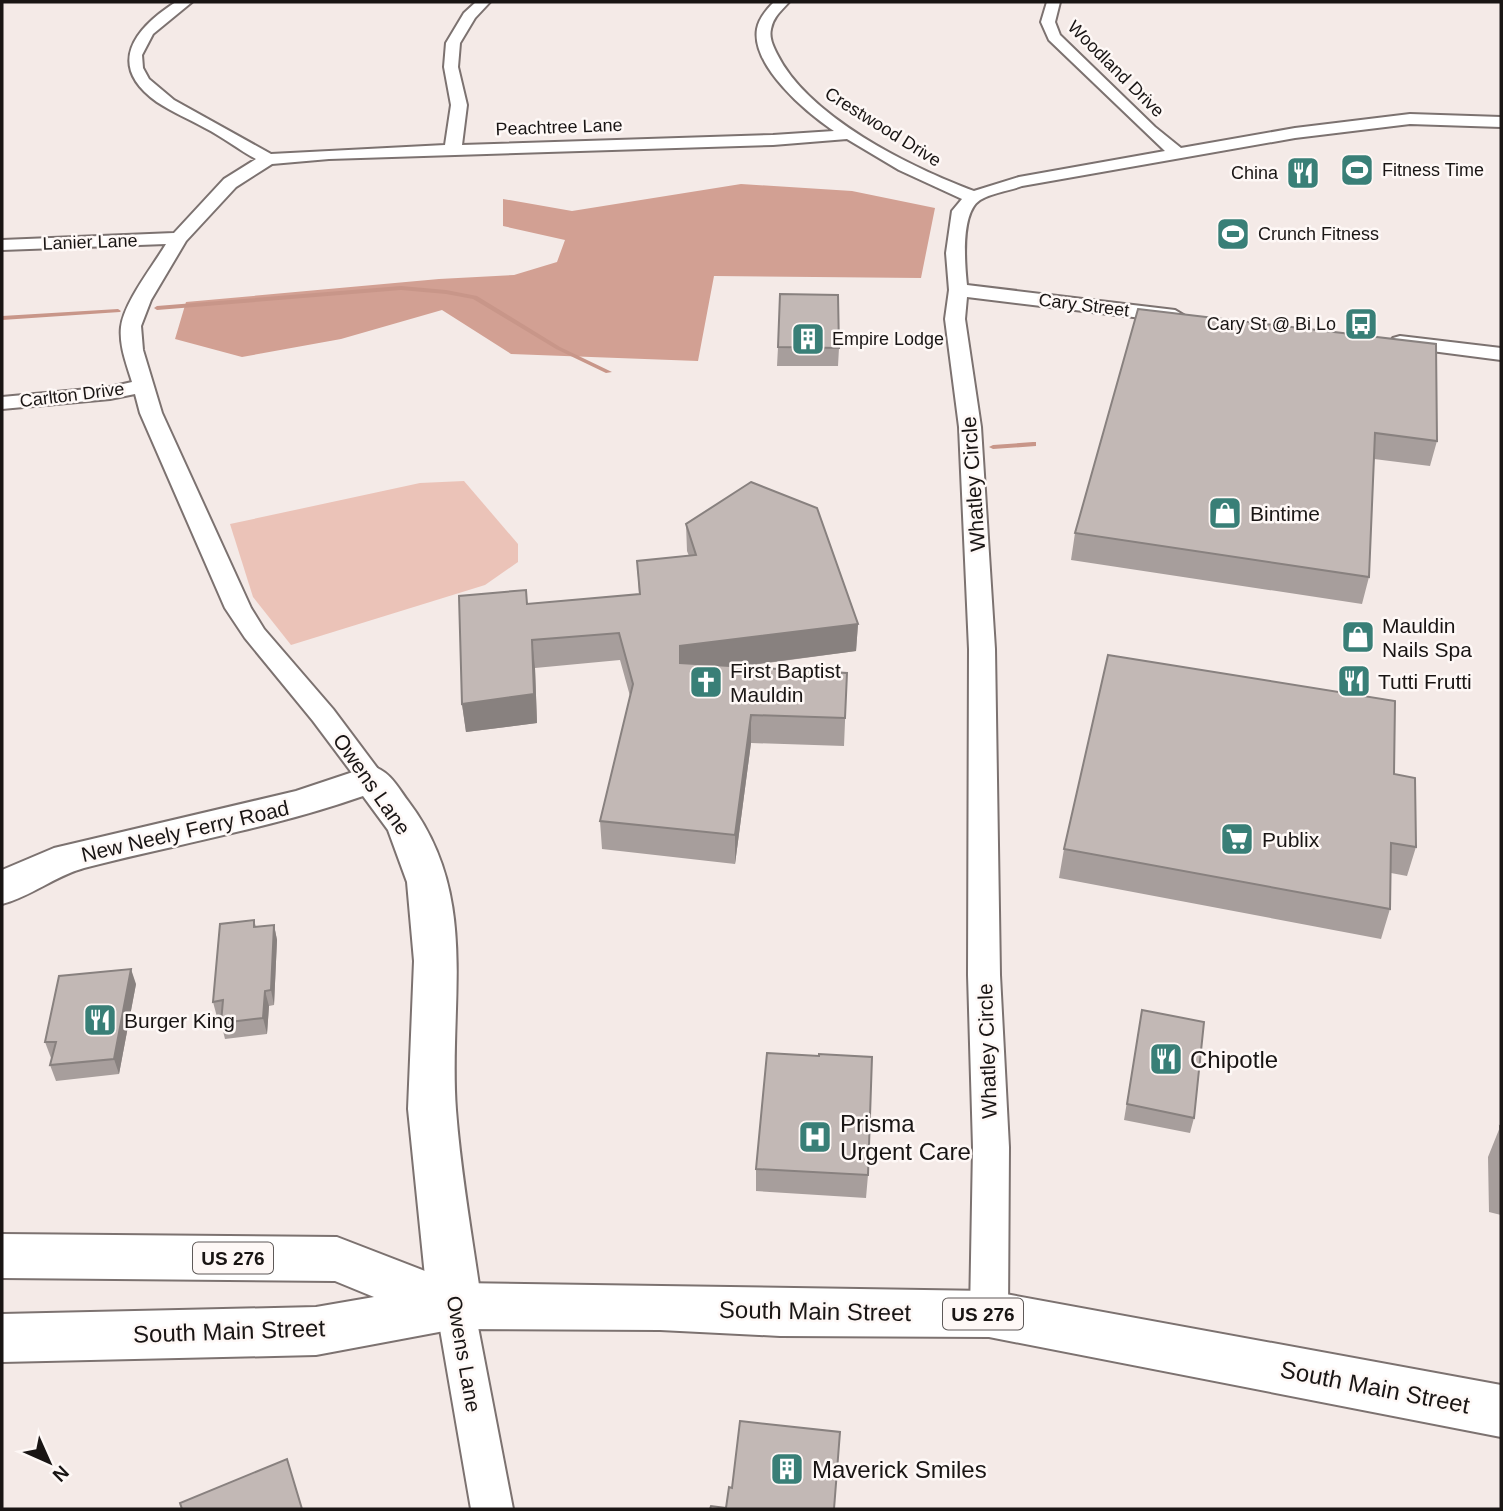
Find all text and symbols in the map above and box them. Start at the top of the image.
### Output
street label: Woodland Drive [1064,17,1168,121]
street label: Crestwood Drive [821,83,945,171]
street label: Peachtree Lane [495,115,623,139]
sports icon: Fitness Time [1338,151,1376,189]
restaurant icon: China [1284,154,1322,192]
place label: Fitness Time [1382,160,1484,180]
place label: China [1231,163,1279,183]
sports icon: Crunch Fitness [1214,215,1252,253]
place label: Crunch Fitness [1258,224,1379,244]
street label: Lanier Lane [42,230,138,254]
street label: Cary Street [1038,290,1130,320]
bus stop icon: Cary St @ Bi Lo [1342,305,1380,343]
place label: Cary St @ Bi Lo [1207,314,1336,334]
building icon: Empire Lodge [789,320,827,358]
place label: Empire Lodge [832,329,944,349]
street label: Carlton Drive [19,379,125,411]
street label: Whatley Circle [957,416,989,552]
shop icon: Bintime [1206,494,1244,532]
place label: Bintime [1250,502,1320,525]
place label: Mauldin Nails Spa [1382,614,1472,661]
shop icon: Mauldin Nails Spa [1339,618,1377,656]
place label: First Baptist Mauldin [730,659,841,706]
restaurant icon: Tutti Frutti [1335,662,1373,700]
church icon: First Baptist Mauldin [687,663,725,701]
place label: Tutti Frutti [1378,670,1472,693]
street label: Owens Lane [329,729,415,839]
street label: New Neely Ferry Road [79,796,291,866]
supermarket icon: Publix [1218,820,1256,858]
place label: Publix [1262,828,1320,851]
street label: Whatley Circle [973,983,1001,1119]
restaurant icon: Burger King [81,1001,119,1039]
place label: Burger King [124,1009,235,1032]
restaurant icon: Chipotle [1147,1040,1185,1078]
place label: Chipotle [1190,1046,1278,1073]
place label: Prisma Urgent Care [840,1110,971,1165]
hospital icon: Prisma Urgent Care [796,1118,834,1156]
road number: US 276 [193,1242,273,1274]
street label: Owens Lane [442,1294,486,1414]
street label: South Main Street [719,1296,912,1326]
road number: US 276 [943,1298,1023,1330]
street label: South Main Street [133,1314,326,1348]
street label: South Main Street [1278,1355,1472,1419]
north arrow [14,1427,84,1497]
building icon: Maverick Smiles [768,1450,806,1488]
place label: Maverick Smiles [812,1456,987,1483]
text: N [48,1461,73,1486]

